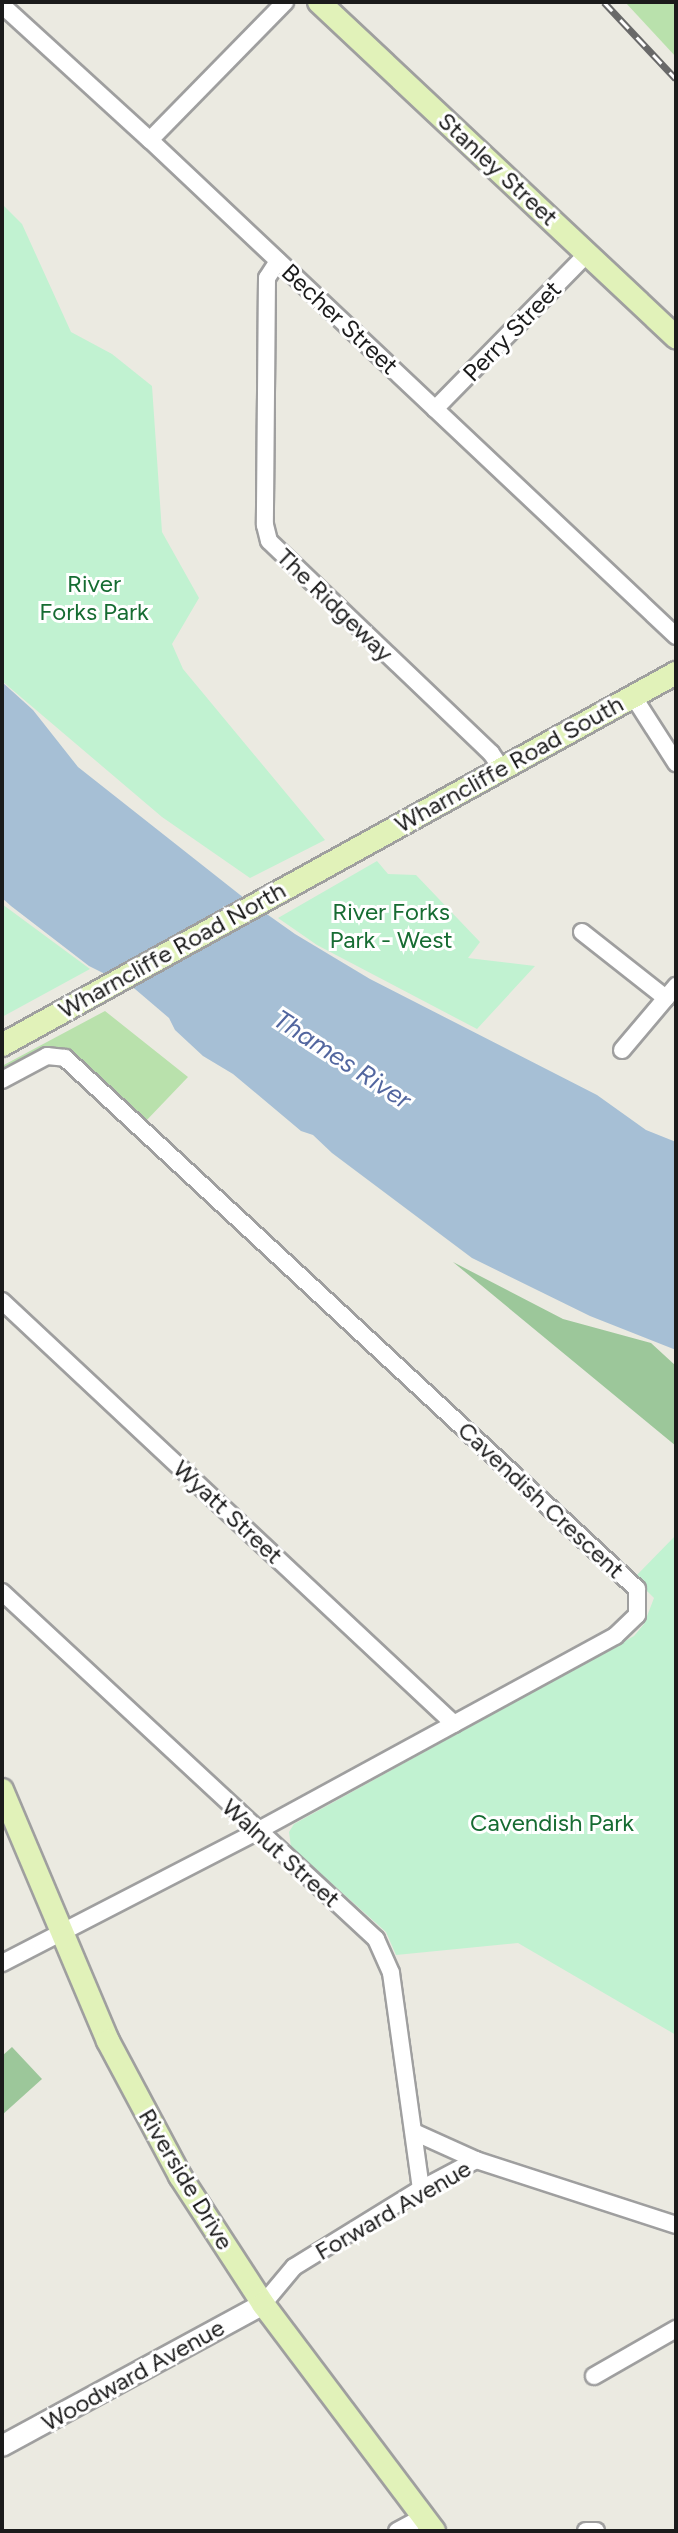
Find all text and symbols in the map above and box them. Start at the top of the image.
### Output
street label: Stanley Street [432,106,564,232]
street label: Becher Street [276,258,404,380]
street label: Perry Street [457,275,567,387]
street label: The Ridgeway [271,542,399,668]
park label: River Forks Park [39,570,149,626]
street label: Wharncliffe Road South [390,689,628,839]
street label: Wharncliffe Road North [54,876,290,1024]
park label: River Forks Park - West [330,898,452,954]
water label: Thames River [267,1004,417,1116]
street label: Cavendish Crescent [452,1416,630,1584]
street label: Wyatt Street [167,1454,289,1570]
street label: Walnut Street [216,1793,346,1913]
park label: Cavendish Park [470,1809,634,1837]
street label: Riverside Drive [133,2103,239,2255]
street label: Forward Avenue [310,2154,476,2266]
street label: Woodward Avenue [37,2313,229,2437]

